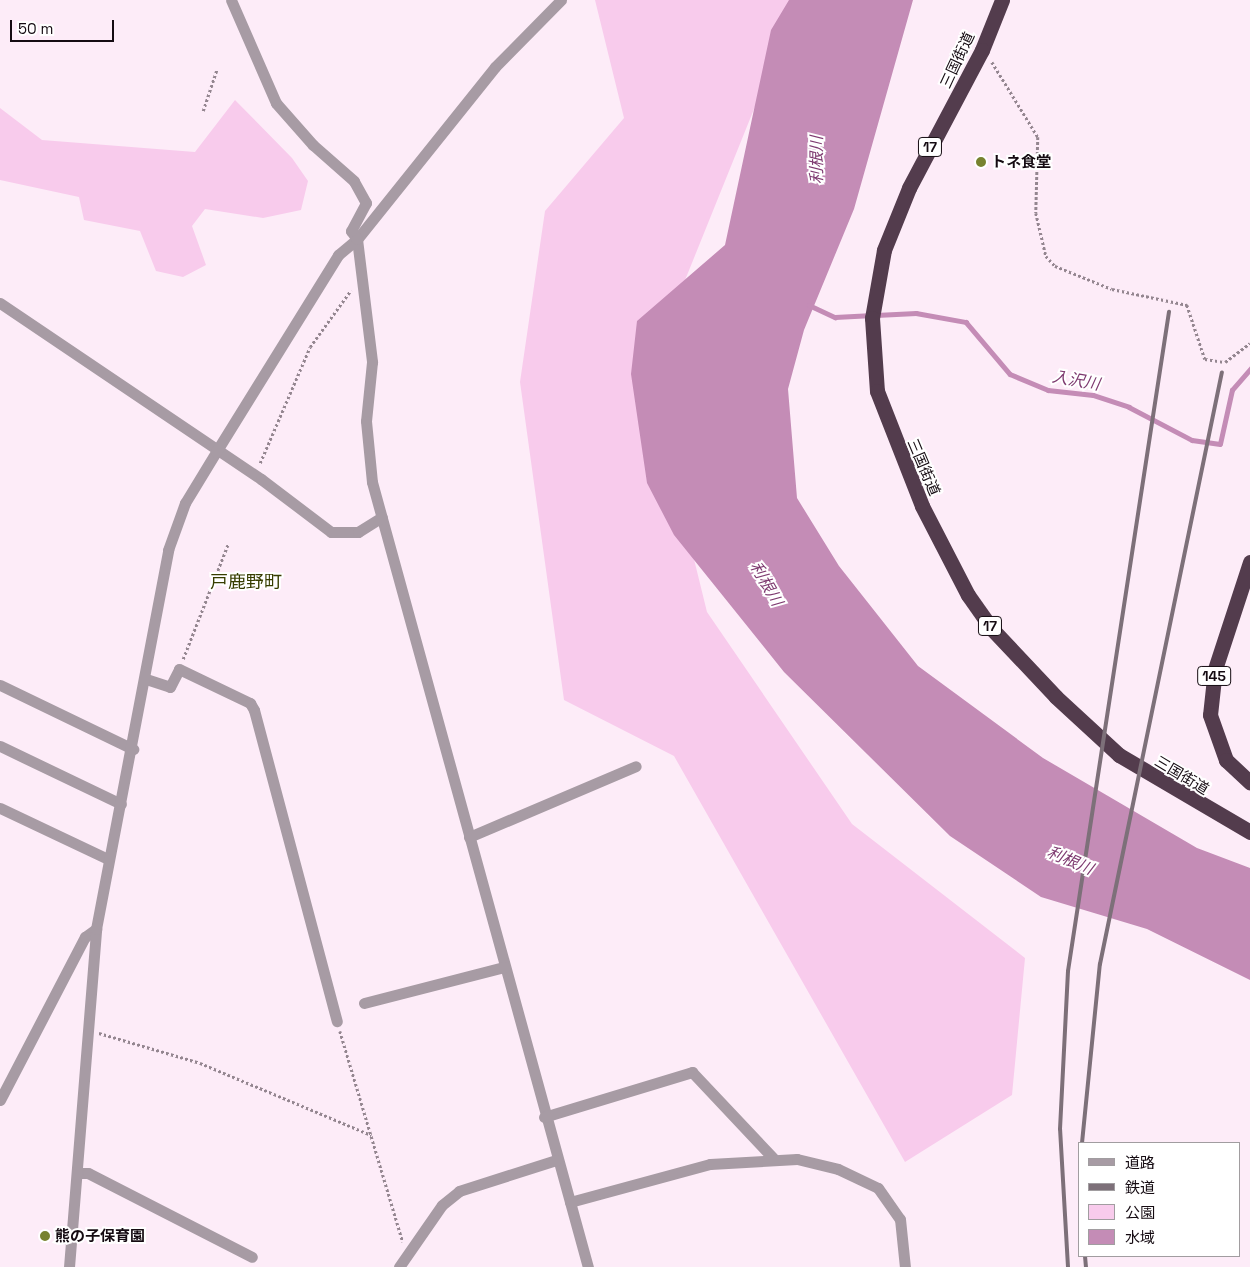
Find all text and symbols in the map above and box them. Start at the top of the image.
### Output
scale bar [12,10,116,42]
text: 50 m [18,19,53,38]
street label: 三国街道 [936,29,978,91]
water label: 利根川 [807,136,827,184]
road number: 17 [918,136,942,158]
place label: トネ食堂 [991,153,1051,171]
marker: トネ食堂 [975,156,987,168]
water label: 入沢川 [1051,367,1101,395]
street label: 三国街道 [904,436,944,498]
water label: 利根川 [746,558,786,610]
district label: 戸鹿野町 [210,571,282,593]
road number: 17 [978,614,1002,638]
road number: 145 [1196,664,1232,688]
street label: 三国街道 [1152,752,1212,798]
water label: 利根川 [1044,843,1096,879]
legend [1078,1142,1240,1257]
text: 道路 [1125,1153,1155,1172]
text: 鉄道 [1125,1178,1155,1197]
text: 公園 [1125,1203,1155,1222]
place label: 熊の子保育園 [55,1227,145,1245]
text: 水域 [1125,1228,1155,1247]
marker: 熊の子保育園 [39,1230,51,1242]

